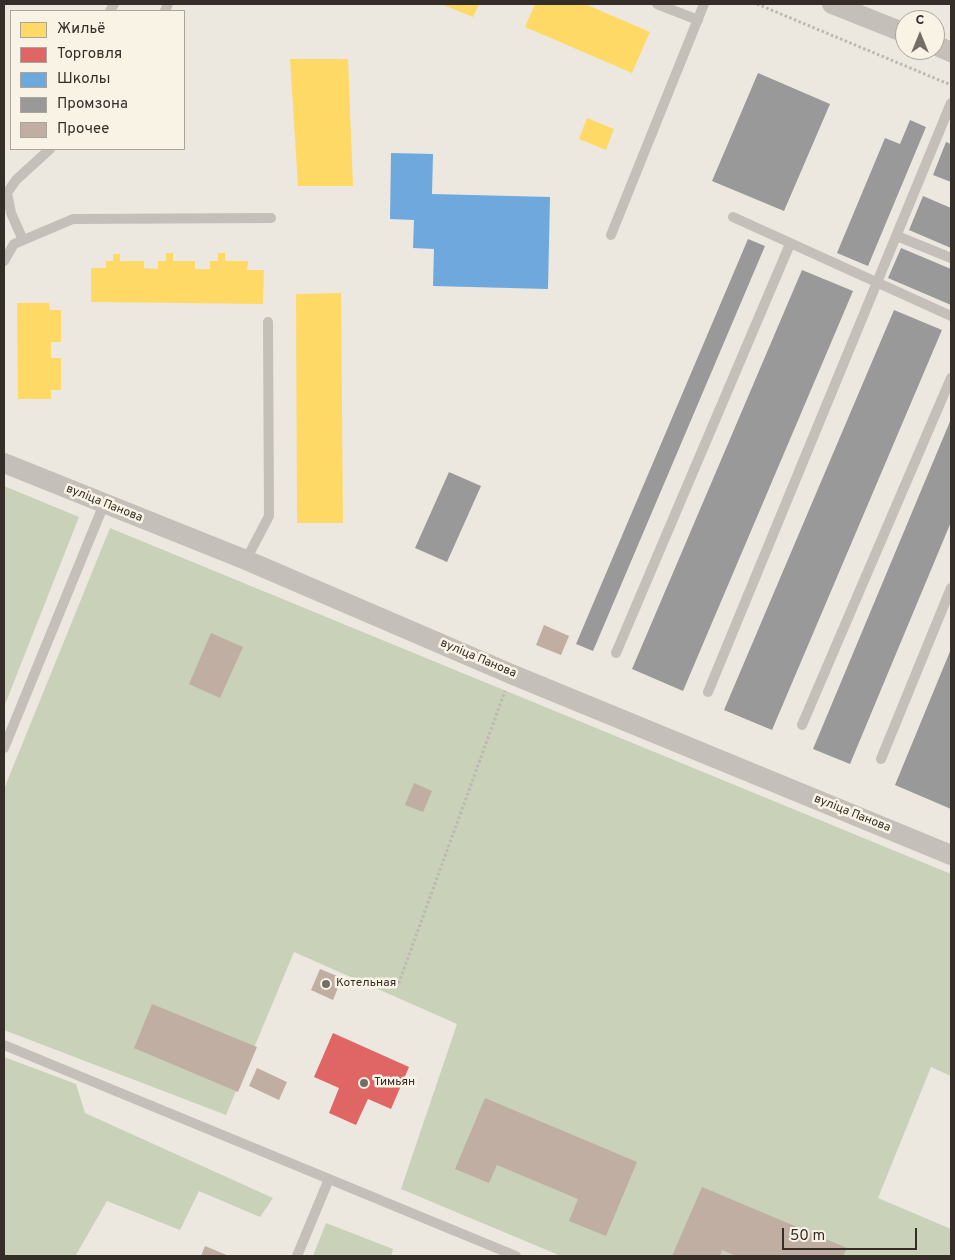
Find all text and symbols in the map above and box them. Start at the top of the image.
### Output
legend [10,10,185,150]
north arrow [895,10,945,60]
text: С [916,12,924,29]
text: Жильё [57,20,105,39]
text: Торговля [57,45,122,64]
text: Школы [57,70,111,89]
text: Промзона [57,95,128,114]
text: Прочее [57,120,109,139]
street label: вуліца Панова [64,482,144,526]
street label: вуліца Панова [438,636,518,682]
street label: вуліца Панова [812,792,892,836]
place label: Котельная [336,977,396,991]
marker: Котельная [320,978,332,990]
place label: Тимьян [374,1076,415,1090]
marker: Тимьян [358,1077,370,1089]
scale bar [785,1218,920,1250]
text: 50 m [790,1227,825,1246]

